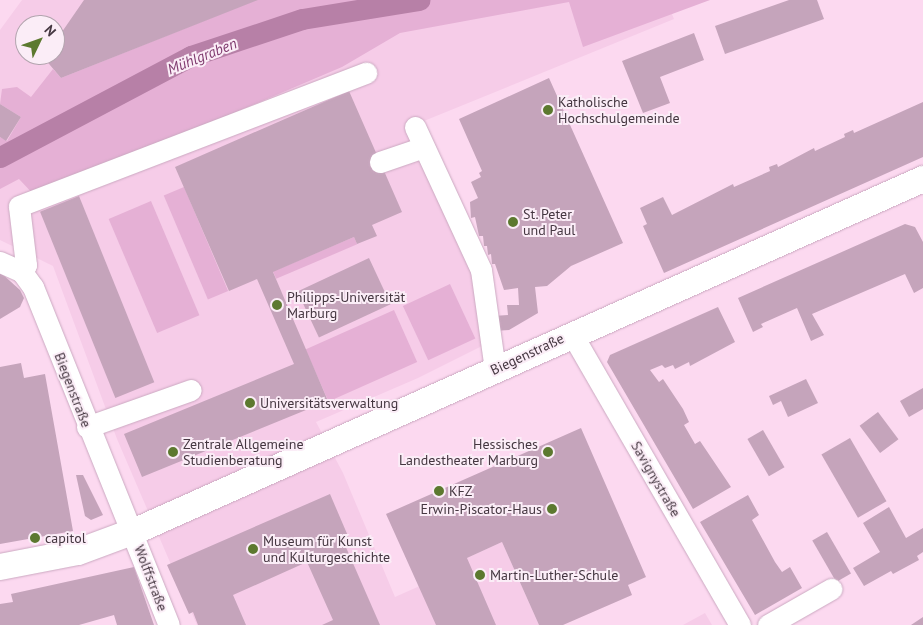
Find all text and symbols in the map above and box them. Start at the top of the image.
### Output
north arrow [15,15,65,65]
text: N [41,21,60,40]
water label: Mühlgraben [165,34,239,78]
place label: Katholische Hochschulgemeinde [558,94,680,126]
marker: Katholische Hochschulgemeinde [542,104,554,116]
place label: St. Peter und Paul [523,206,575,238]
marker: St. Peter und Paul [507,216,519,228]
place label: Philipps-Universität Marburg [287,289,405,322]
marker: Philipps-Universität Marburg [271,299,283,311]
street label: Biegenstraße [488,330,566,378]
street label: Biegenstraße [51,350,95,430]
place label: Universitätsverwaltung [260,395,398,411]
marker: Universitätsverwaltung [244,397,256,409]
place label: Zentrale Allgemeine Studienberatung [183,436,304,468]
place label: Hessisches Landestheater Marburg [399,436,538,468]
street label: Savignystraße [628,438,684,520]
marker: Zentrale Allgemeine Studienberatung [167,446,179,458]
marker: Hessisches Landestheater Marburg [542,446,554,458]
place label: KFZ [449,483,472,499]
marker: KFZ [433,485,445,497]
place label: Erwin-Piscator-Haus [421,501,542,517]
marker: Erwin-Piscator-Haus [546,503,558,515]
place label: capitol [45,530,86,546]
marker: capitol [29,532,41,544]
place label: Museum für Kunst und Kulturgeschichte [263,533,390,566]
street label: Wolffstraße [131,543,171,613]
marker: Museum für Kunst und Kulturgeschichte [247,543,259,555]
place label: Martin-Luther-Schule [490,567,618,583]
marker: Martin-Luther-Schule [474,569,486,581]

